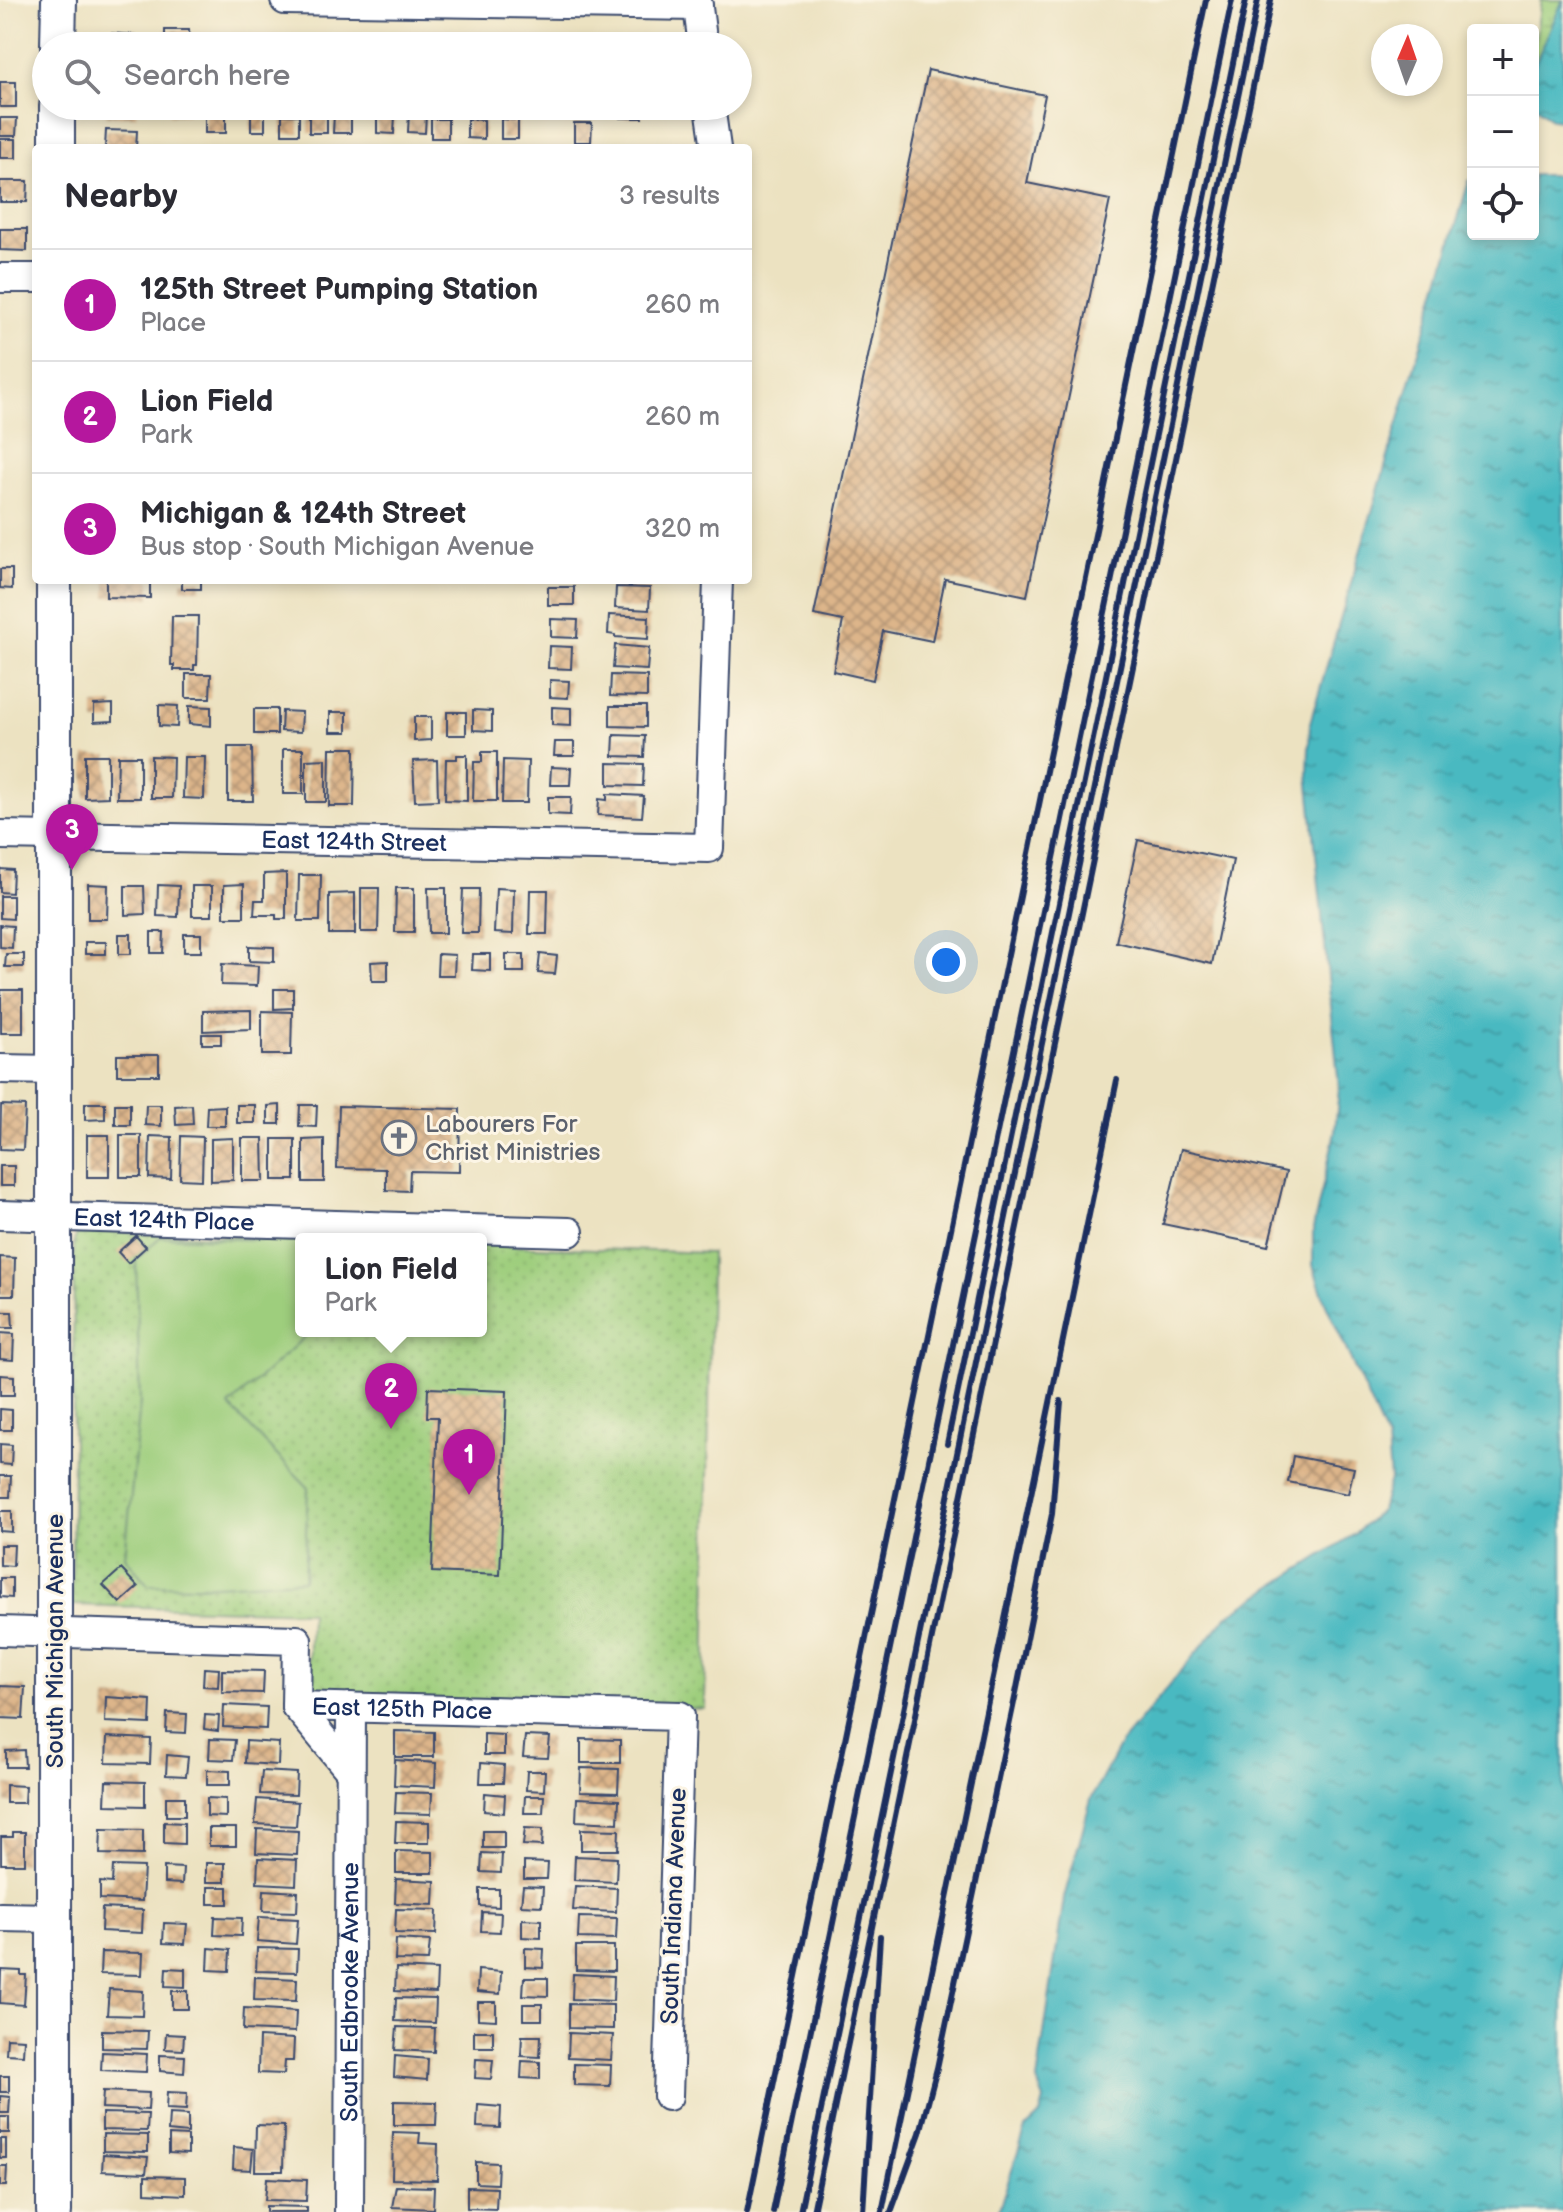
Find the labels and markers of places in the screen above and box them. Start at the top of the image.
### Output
pin: 3 [46,804,98,870]
place label: Labourers For Christ Ministries [425,1110,601,1167]
church icon: Labourers For Christ Ministries [380,1119,418,1157]
pin: 2 [365,1363,417,1429]
pin: 1 [443,1429,495,1495]

